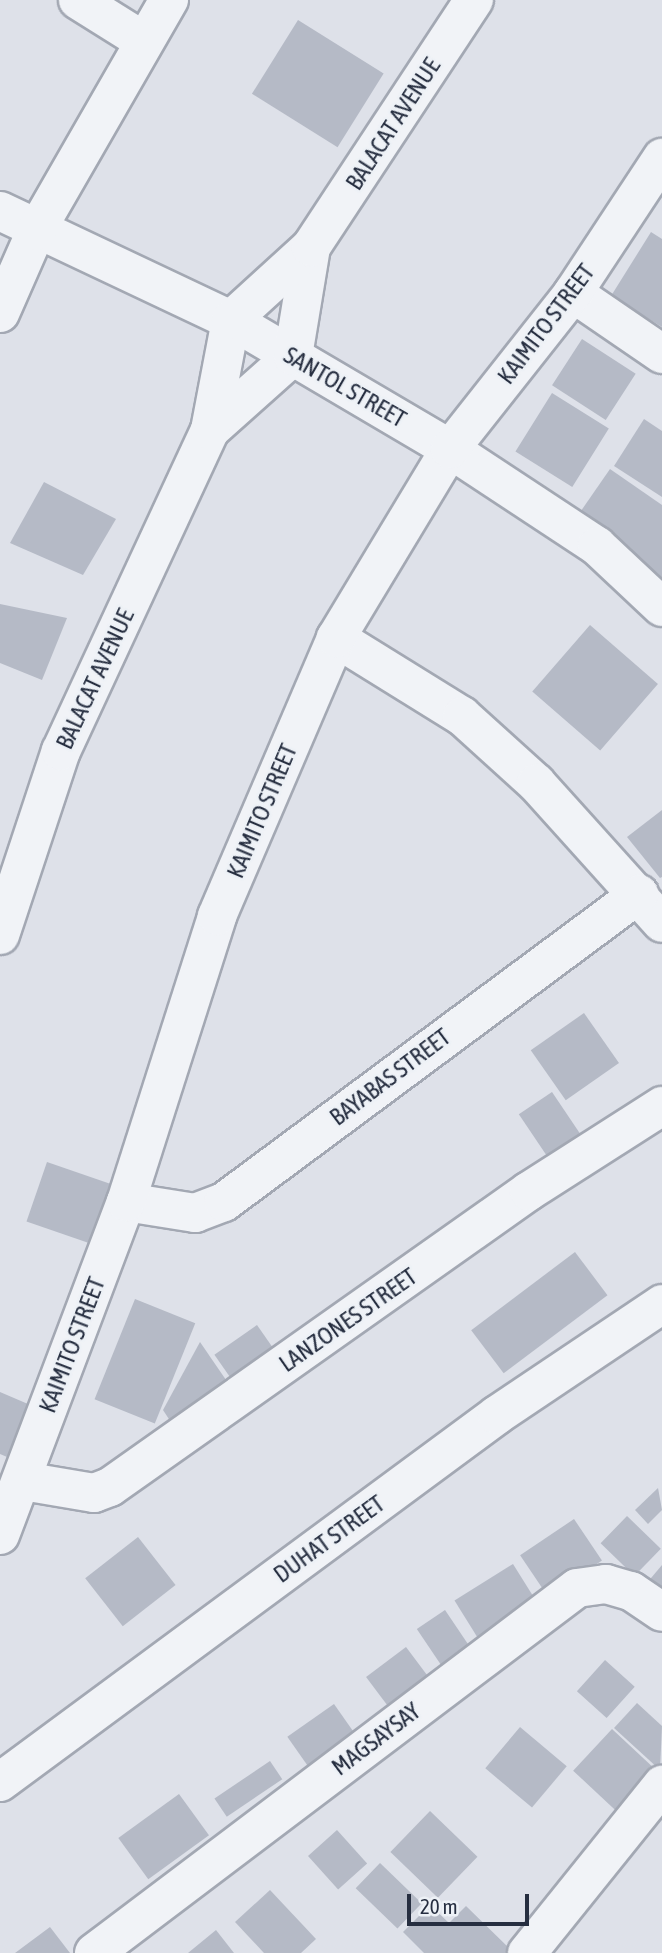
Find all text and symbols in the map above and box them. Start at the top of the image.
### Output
street label: BALACAT AVENUE [340,53,446,195]
street label: KAIMITO STREET [492,258,600,390]
street label: SANTOL STREET [279,340,411,434]
street label: BALACAT AVENUE [50,604,140,754]
street label: KAIMITO STREET [221,740,303,882]
street label: BAYABAS STREET [324,1022,456,1132]
street label: LANZONES STREET [274,1262,422,1378]
street label: KAIMITO STREET [33,1273,111,1417]
street label: DUHAT STREET [268,1489,390,1589]
street label: MAGSAYSAY [326,1696,426,1782]
scale bar [410,1880,532,1924]
text: 20 m [420,1894,458,1918]

